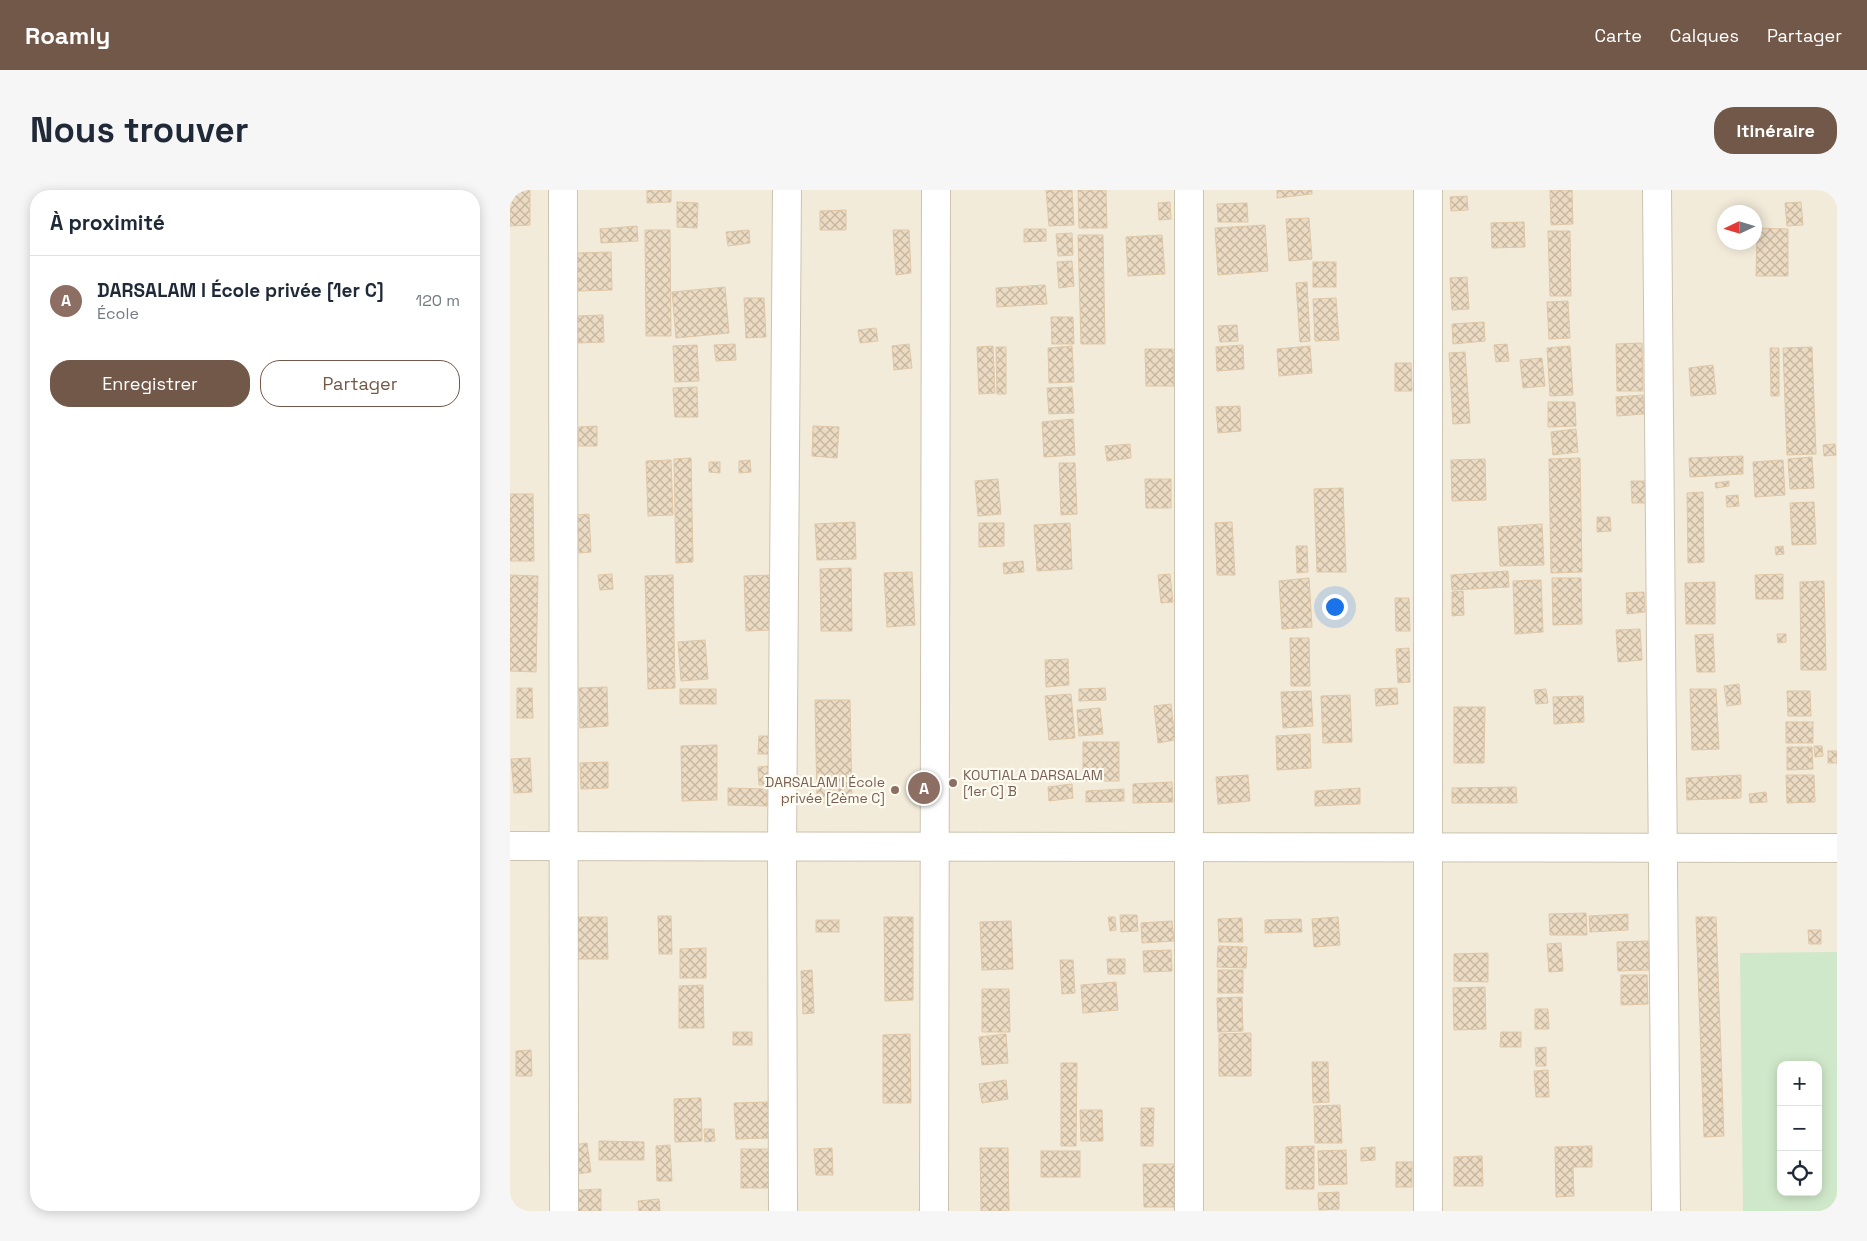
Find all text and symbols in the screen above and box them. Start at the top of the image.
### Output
text: Roamly [25,20,110,51]
text: Carte [1595,24,1642,47]
text: Calques [1670,24,1739,47]
text: Partager [1767,24,1842,47]
button: Itinéraire [1714,107,1837,154]
text: Nous trouver [30,108,249,152]
north arrow [1717,205,1762,250]
text: À proximité [50,209,165,236]
text: DARSALAM I École privée [1er C] [97,278,384,303]
text: A [61,290,71,311]
text: 120 m [416,290,460,311]
text: École [97,303,139,324]
button: Enregistrer [50,360,250,407]
button: Partager [260,360,460,407]
your location [1322,594,1348,620]
place label: KOUTIALA DARSALAM [1er C] B [963,766,1103,800]
pin: A [908,769,940,807]
place label: DARSALAM I École privée [2ème C] [765,773,885,807]
marker: KOUTIALA DARSALAM [1er C] B [947,777,959,789]
marker: DARSALAM I École privée [2ème C] [889,784,901,796]
map controls [1777,1061,1822,1196]
button: + [1777,1061,1822,1106]
button: − [1777,1106,1822,1151]
button: locate [1777,1151,1822,1196]

